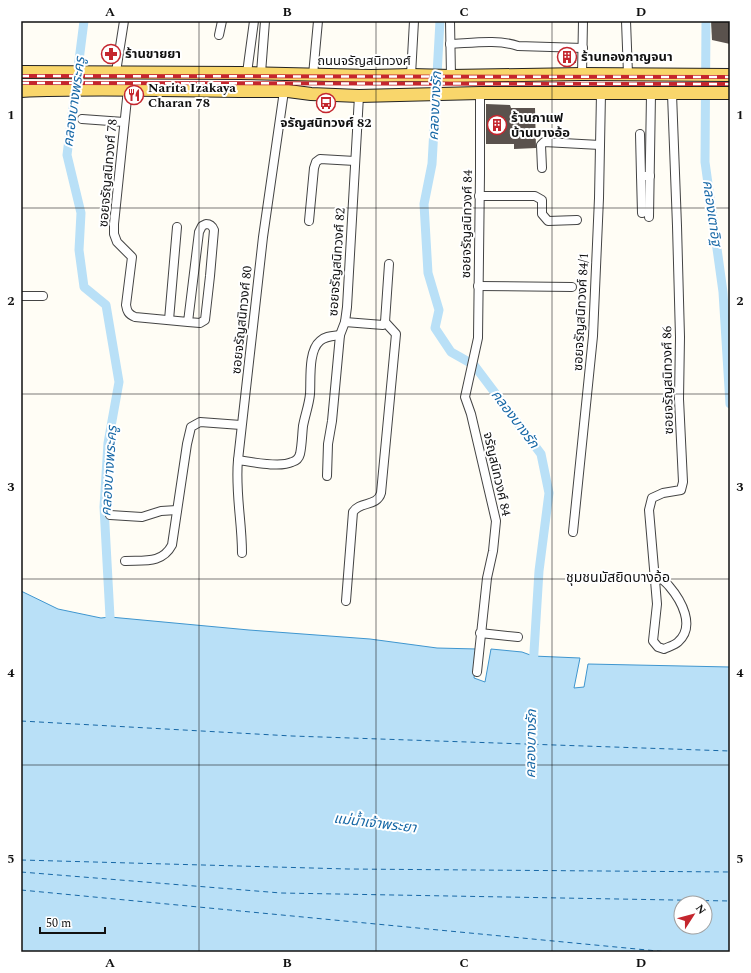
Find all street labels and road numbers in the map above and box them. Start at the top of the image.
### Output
street label: ถนนจรัญสนิทวงศ์ [317,51,411,71]
street label: ซอยจรัญสนิทวงศ์ 78 [93,118,123,228]
street label: ซอยจรัญสนิทวงศ์ 84 [456,169,478,278]
street label: ซอยจรัญสนิทวงศ์ 82 [323,207,351,317]
street label: ซอยจรัญสนิทวงศ์ 84/1 [568,252,594,372]
street label: ซอยจรัญสนิทวงศ์ 80 [226,264,258,375]
street label: ซอยจรัญสนิทวงศ์ 86 [657,325,679,434]
street label: จรัญสนิทวงศ์ 84 [478,430,517,519]

